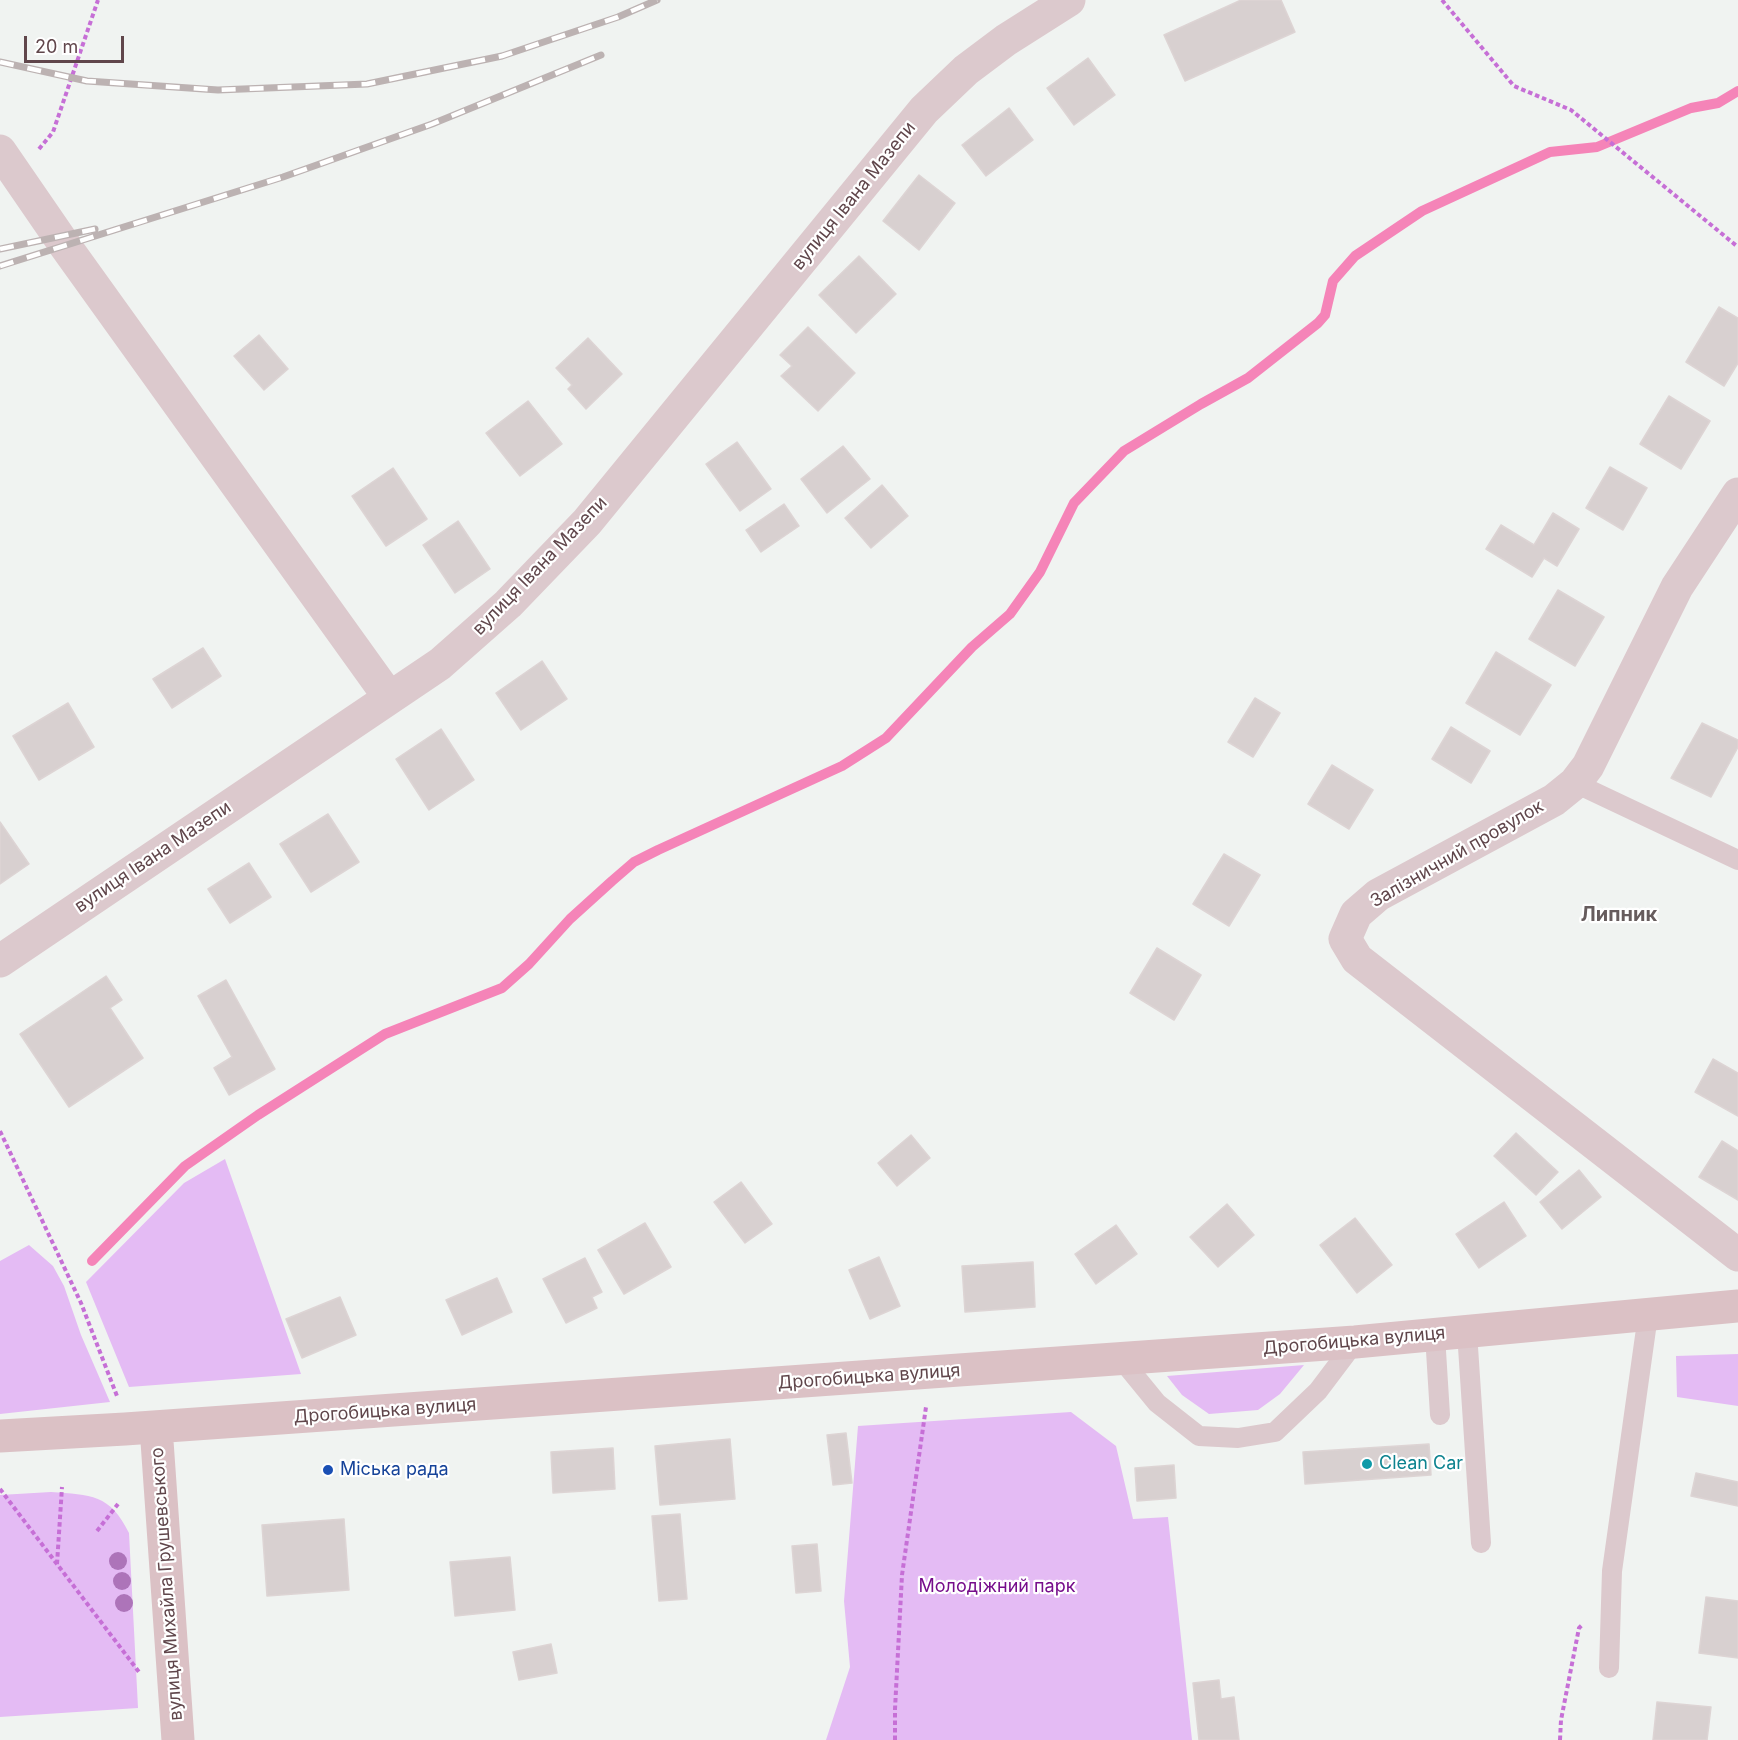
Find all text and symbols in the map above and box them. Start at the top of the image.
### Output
scale bar [27,24,128,62]
text: 20 m [35,36,78,57]
street label: вулиця Івана Мазепи [788,118,920,274]
street label: вулиця Івана Мазепи [468,492,612,640]
street label: Залізничний провулок [1367,796,1547,912]
street label: вулиця Івана Мазепи [71,797,235,917]
district label: Липник [1581,903,1657,927]
street label: Дрогобицька вулиця [1262,1322,1446,1360]
street label: Дрогобицька вулиця [777,1360,961,1394]
street label: Дрогобицька вулиця [293,1394,477,1428]
street label: вулиця Михайла Грушевського [147,1447,187,1721]
place label: Clean Car [1379,1453,1463,1475]
marker: Clean Car [1360,1457,1374,1471]
place label: Міська рада [340,1459,449,1481]
marker: Міська рада [321,1463,335,1477]
park label: Молодіжний парк [919,1576,1075,1598]

